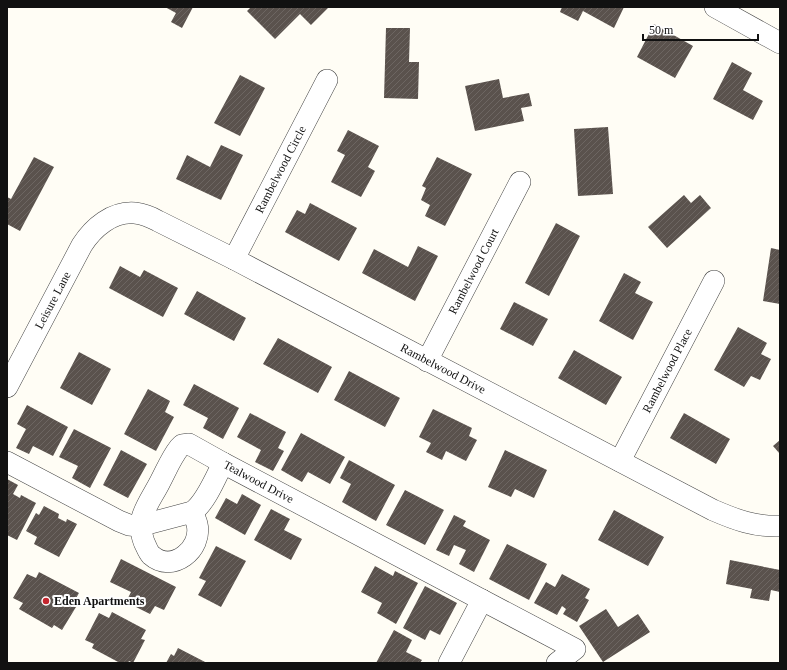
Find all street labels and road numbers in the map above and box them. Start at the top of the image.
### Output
street label: Rambelwood Circle [252,123,309,215]
street label: Rambelwood Court [446,226,502,316]
street label: Leisure Lane [32,269,74,331]
street label: Rambelwood Place [639,326,695,415]
street label: Rambelwood Drive [398,340,488,397]
street label: Tealwood Drive [221,457,296,506]

